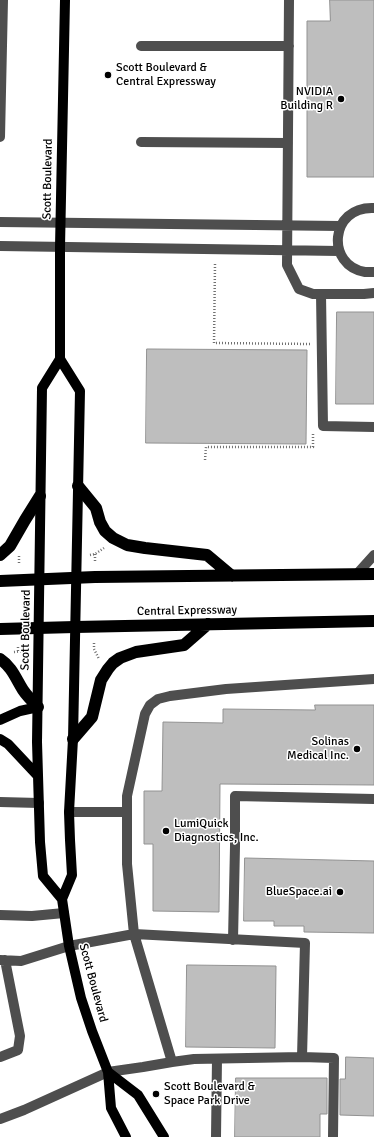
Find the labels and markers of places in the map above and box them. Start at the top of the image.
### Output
place label: Scott Boulevard & Central Expressway [116,61,216,89]
marker: Scott Boulevard & Central Expressway [103,70,113,80]
place label: NVIDIA Building R [280,85,333,113]
marker: NVIDIA Building R [336,94,346,104]
place label: Solinas Medical Inc. [287,735,349,763]
marker: Solinas Medical Inc. [352,744,362,754]
place label: LumiQuick Diagnostics, Inc. [174,817,259,845]
marker: LumiQuick Diagnostics, Inc. [161,826,171,836]
place label: BlueSpace.ai [266,885,332,899]
marker: BlueSpace.ai [335,887,345,897]
place label: Scott Boulevard & Space Park Drive [164,1080,255,1108]
marker: Scott Boulevard & Space Park Drive [151,1089,161,1099]

